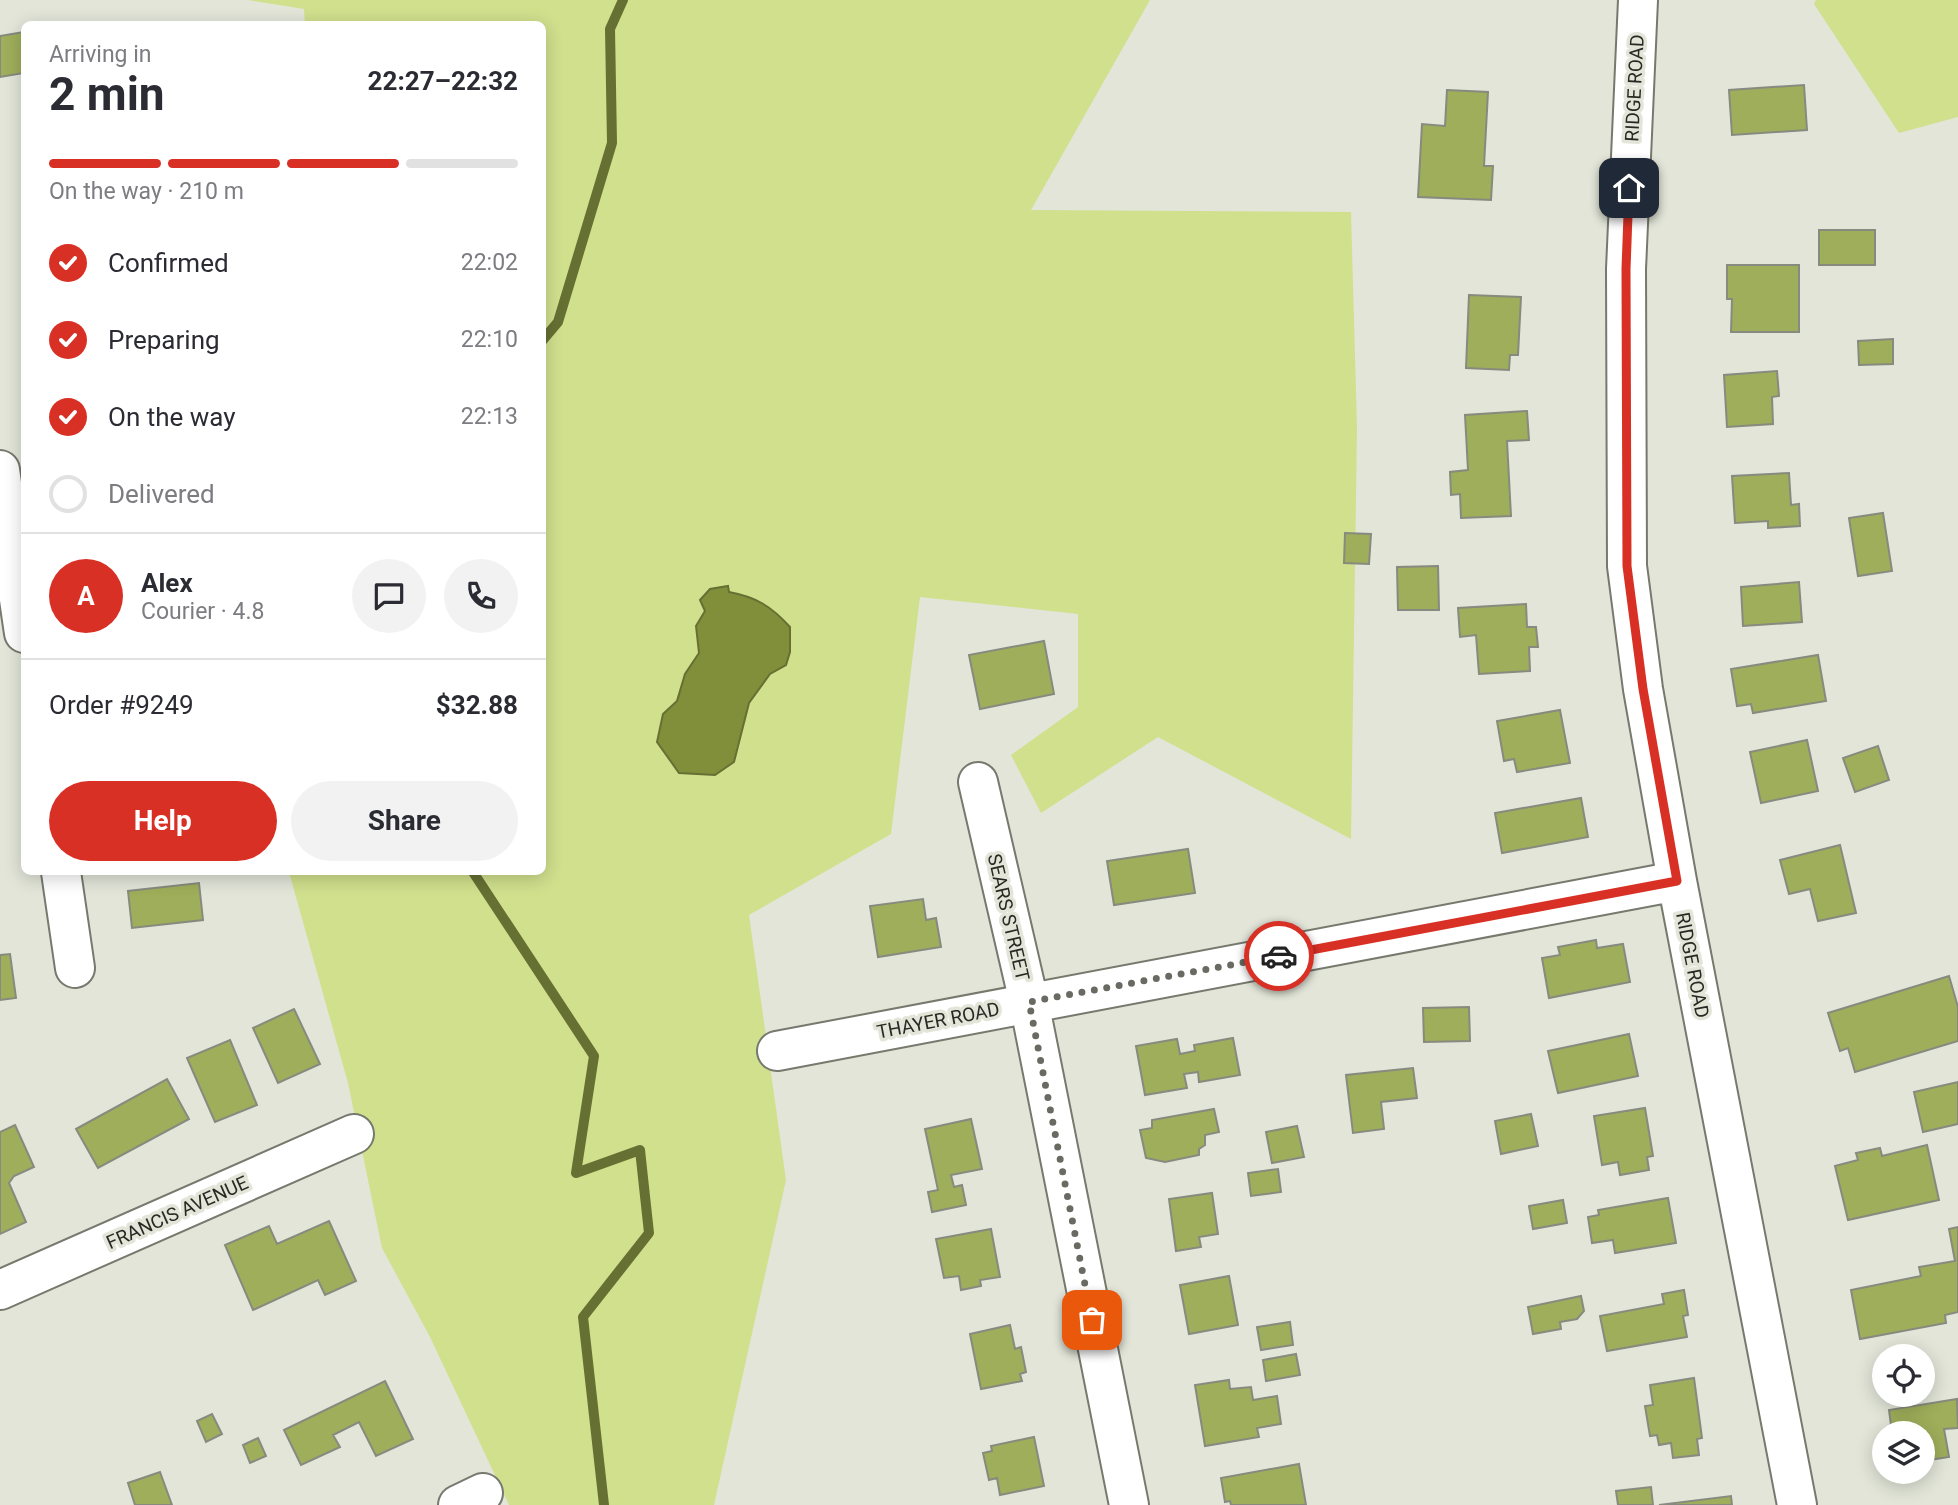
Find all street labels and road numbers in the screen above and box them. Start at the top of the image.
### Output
street label: RIDGE ROAD [1620,34,1649,142]
street label: SEARS STREET [983,851,1034,983]
street label: RIDGE ROAD [1671,910,1714,1020]
street label: THAYER ROAD [875,997,1001,1044]
street label: FRANCIS AVENUE [103,1171,252,1254]

